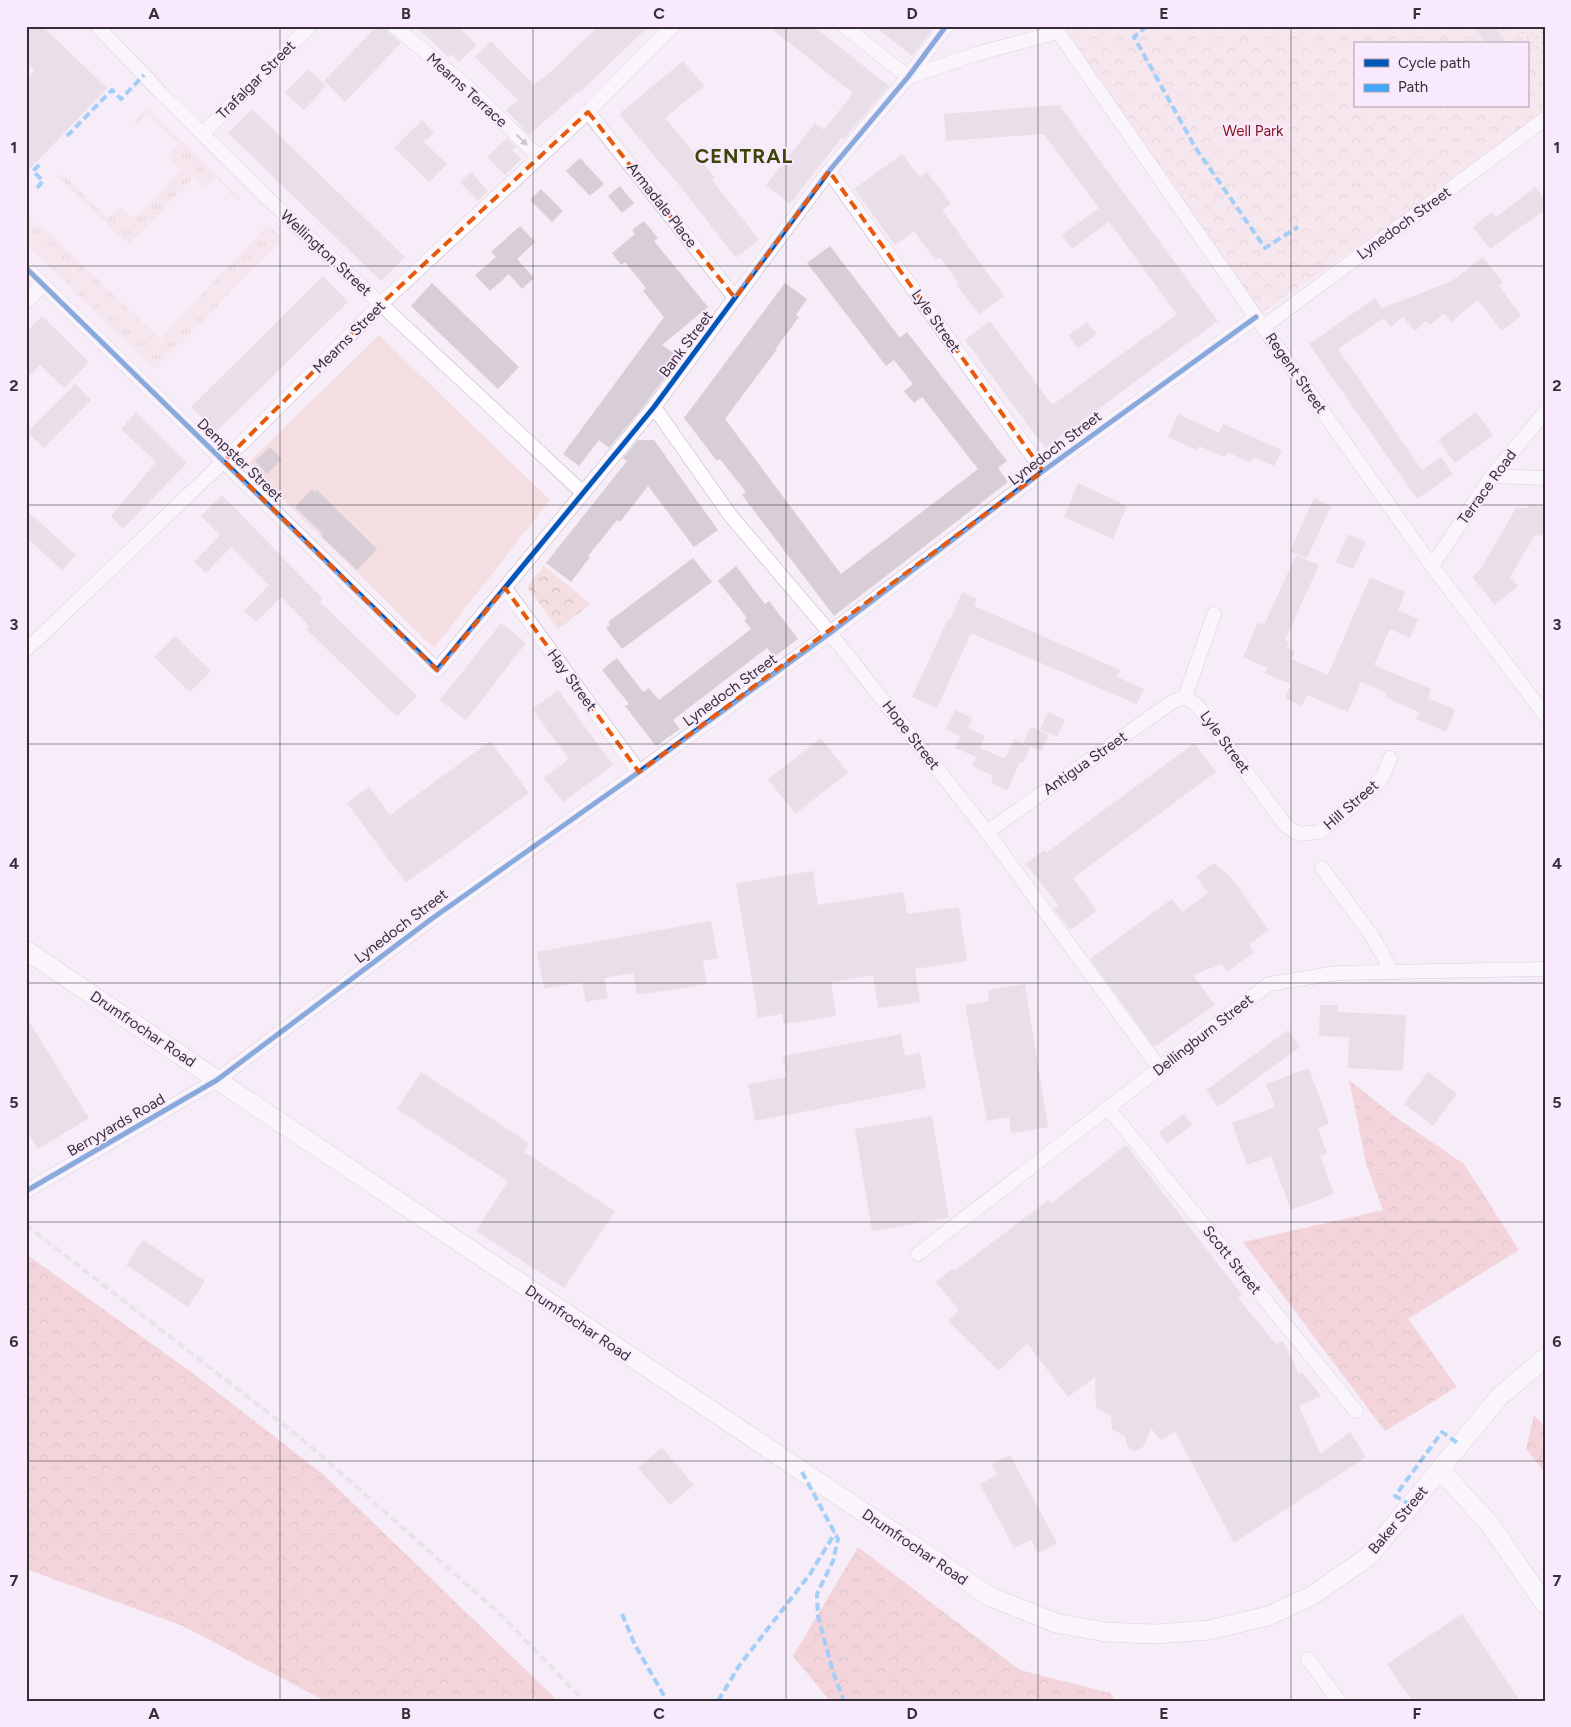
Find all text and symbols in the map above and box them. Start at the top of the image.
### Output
text: A [148,4,160,23]
text: B [401,4,411,23]
text: C [653,4,665,23]
text: D [906,4,918,23]
text: E [1159,4,1169,23]
text: F [1413,4,1422,23]
street label: Trafalgar Street [213,37,299,123]
legend [1354,42,1528,108]
street label: Mearns Terrace [423,49,511,131]
text: Cycle path [1398,54,1470,72]
text: Path [1398,78,1428,96]
park label: Well Park [1223,122,1284,140]
one-way arrow [516,134,528,146]
text: 1 [11,138,17,157]
text: 1 [1554,138,1560,157]
district label: CENTRAL [695,144,793,168]
street label: Armadale Place [623,159,701,251]
street label: Lynedoch Street [1353,183,1455,263]
street label: Wellington Street [277,206,375,300]
street label: Lyle Street [908,286,964,356]
street label: Mearns Street [309,297,389,377]
street label: Bank Street [655,307,717,381]
street label: Regent Street [1262,329,1331,417]
text: 2 [9,376,19,395]
text: 2 [1552,376,1562,395]
street label: Lynedoch Street [1005,407,1105,489]
street label: Dempster Street [194,415,287,506]
street label: Terrace Road [1454,446,1520,528]
text: 3 [10,615,19,634]
text: 3 [1553,615,1562,634]
street label: Hay Street [543,645,601,715]
street label: Lynedoch Street [679,650,781,730]
street label: Hope Street [878,697,944,773]
street label: Lyle Street [1196,707,1254,777]
street label: Antigua Street [1040,727,1131,799]
street label: Hill Street [1320,776,1382,834]
text: 4 [9,854,19,873]
text: 4 [1552,854,1562,873]
street label: Lynedoch Street [351,885,451,967]
street label: Drumfrochar Road [87,987,199,1071]
street label: Dellingburn Street [1149,990,1257,1080]
street label: Berryyards Road [64,1090,168,1160]
text: 5 [9,1093,19,1112]
text: 5 [1552,1093,1562,1112]
street label: Scott Street [1199,1222,1265,1298]
street label: Drumfrochar Road [522,1281,634,1365]
text: 6 [9,1332,19,1351]
text: 6 [1552,1332,1562,1351]
street label: Baker Street [1364,1482,1432,1558]
street label: Drumfrochar Road [859,1505,971,1589]
text: 7 [10,1571,19,1590]
text: 7 [1553,1571,1562,1590]
text: A [148,1704,160,1723]
text: B [401,1704,411,1723]
text: C [653,1704,665,1723]
text: D [906,1704,918,1723]
text: E [1159,1704,1169,1723]
text: F [1413,1704,1422,1723]

